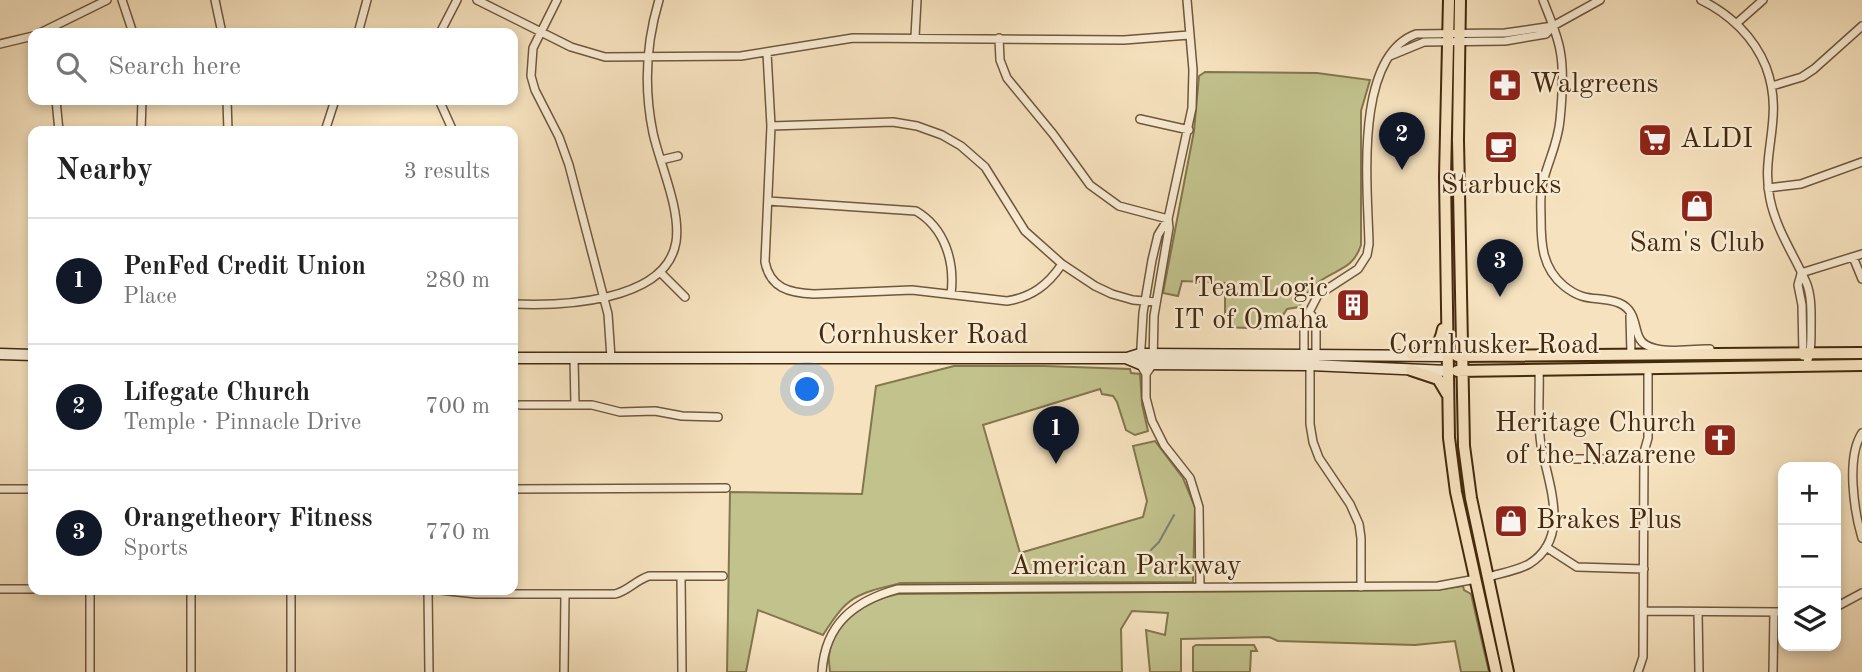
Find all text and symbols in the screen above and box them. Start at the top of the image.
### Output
search box [28,28,518,105]
icon: search [52,48,90,86]
text: Search here [108,54,241,80]
pharmacy icon: Walgreens [1486,66,1524,104]
place label: Walgreens [1530,71,1659,99]
pin: 2 [1379,112,1425,170]
supermarket icon: ALDI [1636,121,1674,159]
place label: ALDI [1680,126,1753,154]
cafe icon: Starbucks [1482,128,1520,166]
text: Nearby [56,156,153,186]
text: 3 results [404,160,490,183]
place label: Starbucks [1441,172,1561,200]
shop icon: Sam's Club [1678,187,1716,225]
place label: Sam's Club [1629,230,1765,258]
pin: 3 [1477,239,1523,297]
text: PenFed Credit Union [123,254,366,280]
text: 1 [72,269,86,292]
text: 280 m [425,269,490,292]
place label: TeamLogic IT of Omaha [1173,275,1328,335]
text: Place [123,285,177,308]
building icon: TeamLogic IT of Omaha [1334,286,1372,324]
street label: Cornhusker Road [818,322,1028,350]
street label: Cornhusker Road [1389,332,1599,360]
your location [790,372,824,406]
text: Lifegate Church [123,380,310,406]
text: 2 [72,395,86,418]
text: 700 m [425,395,490,418]
pin: 1 [1033,406,1079,464]
place label: Heritage Church of the Nazarene [1495,410,1696,470]
text: Temple · Pinnacle Drive [123,411,361,434]
church icon: Heritage Church of the Nazarene [1701,421,1739,459]
map controls [1778,462,1841,651]
button: + [1778,462,1841,525]
shop icon: Brakes Plus [1492,502,1530,540]
text: Orangetheory Fitness [123,506,372,532]
place label: Brakes Plus [1536,507,1682,535]
text: 3 [72,521,86,544]
text: 770 m [425,521,490,544]
button: − [1778,525,1841,588]
text: Sports [123,537,188,560]
street label: American Parkway [1010,553,1242,581]
button: layers [1778,588,1841,651]

